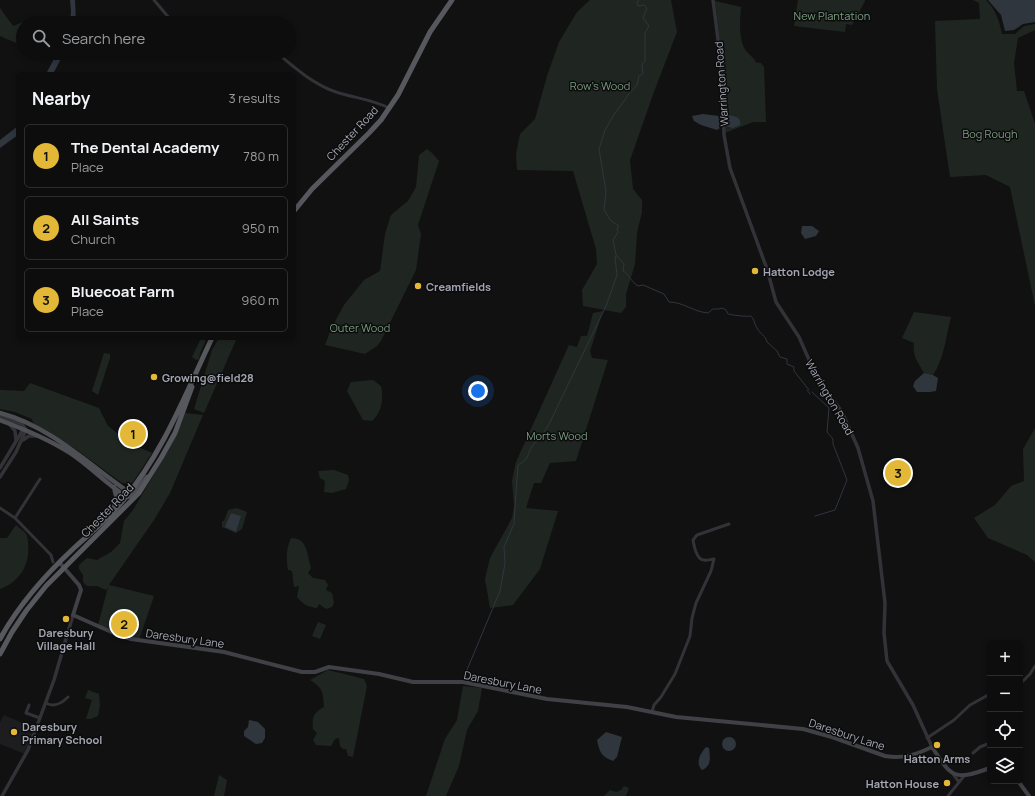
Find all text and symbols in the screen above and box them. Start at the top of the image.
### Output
park label: New Plantation [794,8,870,23]
search box [16,16,296,60]
icon: search [30,27,52,49]
text: Search here [62,28,145,49]
street label: Warrington Road [711,41,731,127]
park label: Row's Wood [570,78,630,93]
text: Nearby [32,87,90,110]
text: 3 results [228,89,280,107]
street label: Chester Road [323,102,381,164]
park label: Bog Rough [963,126,1017,141]
text: The Dental Academy [71,137,219,158]
text: 1 [43,147,49,165]
text: 780 m [243,147,279,165]
text: Place [71,158,104,176]
text: All Saints [71,209,139,230]
text: 2 [42,219,50,237]
text: 950 m [242,219,279,237]
text: Church [71,230,115,248]
place label: Hatton Lodge [763,264,835,279]
marker: Hatton Lodge [750,266,760,276]
place label: Creamfields [426,279,491,294]
text: Bluecoat Farm [71,281,175,302]
marker: Creamfields [413,281,423,291]
text: 3 [42,291,50,309]
text: 960 m [241,291,279,309]
text: Place [71,302,104,320]
park label: Outer Wood [330,320,390,335]
street label: Warrington Road [802,356,858,438]
place label: Growing@field28 [162,370,254,385]
marker: Growing@field28 [149,372,159,382]
your location [468,381,488,401]
pin: 1 [120,419,146,449]
park label: Morts Wood [526,428,588,443]
pin: 3 [885,458,911,488]
street label: Chester Road [77,480,137,540]
pin: 2 [111,609,137,639]
marker: Daresbury Village Hall [61,614,71,624]
place label: Daresbury Village Hall [37,625,95,653]
street label: Daresbury Lane [145,625,226,651]
map controls [987,640,1023,784]
button: + [987,640,1023,676]
street label: Daresbury Lane [463,667,544,697]
button: − [987,676,1023,712]
button: locate [987,712,1023,748]
street label: Daresbury Lane [807,715,887,754]
place label: Daresbury Primary School [22,719,102,747]
marker: Daresbury Primary School [9,727,19,737]
marker: Hatton Arms [932,740,942,750]
button: layers [987,748,1023,784]
place label: Hatton Arms [904,751,970,766]
place label: Hatton House [866,776,939,791]
marker: Hatton House [942,778,952,788]

